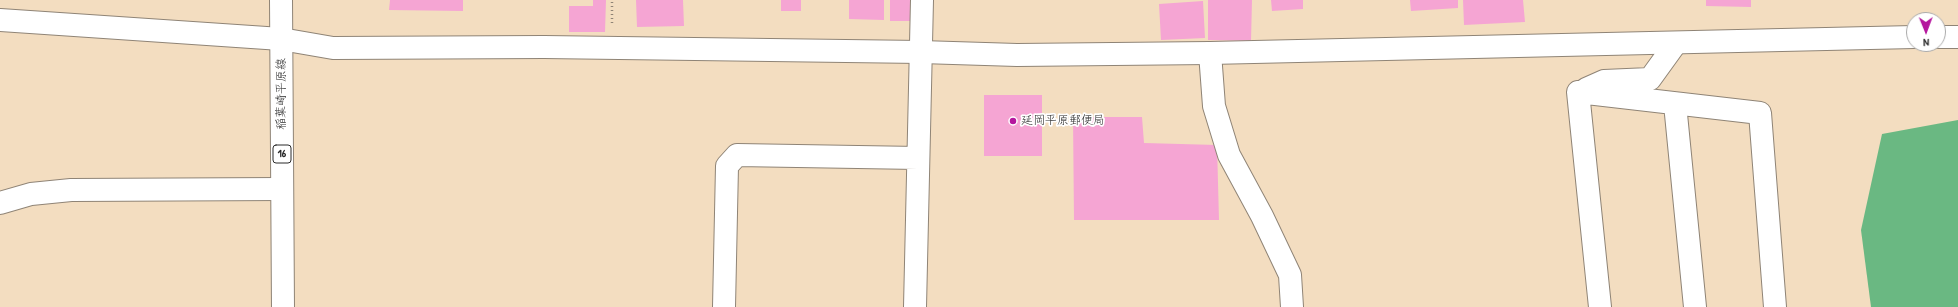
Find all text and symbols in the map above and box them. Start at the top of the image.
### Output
north arrow [1906,12,1946,52]
text: N [1923,36,1929,50]
street label: 稲葉崎平原線 [275,58,289,130]
place label: 延岡平原郵便局 [1021,114,1105,128]
marker: 延岡平原郵便局 [1008,116,1018,126]
road number: 16 [273,145,291,163]

